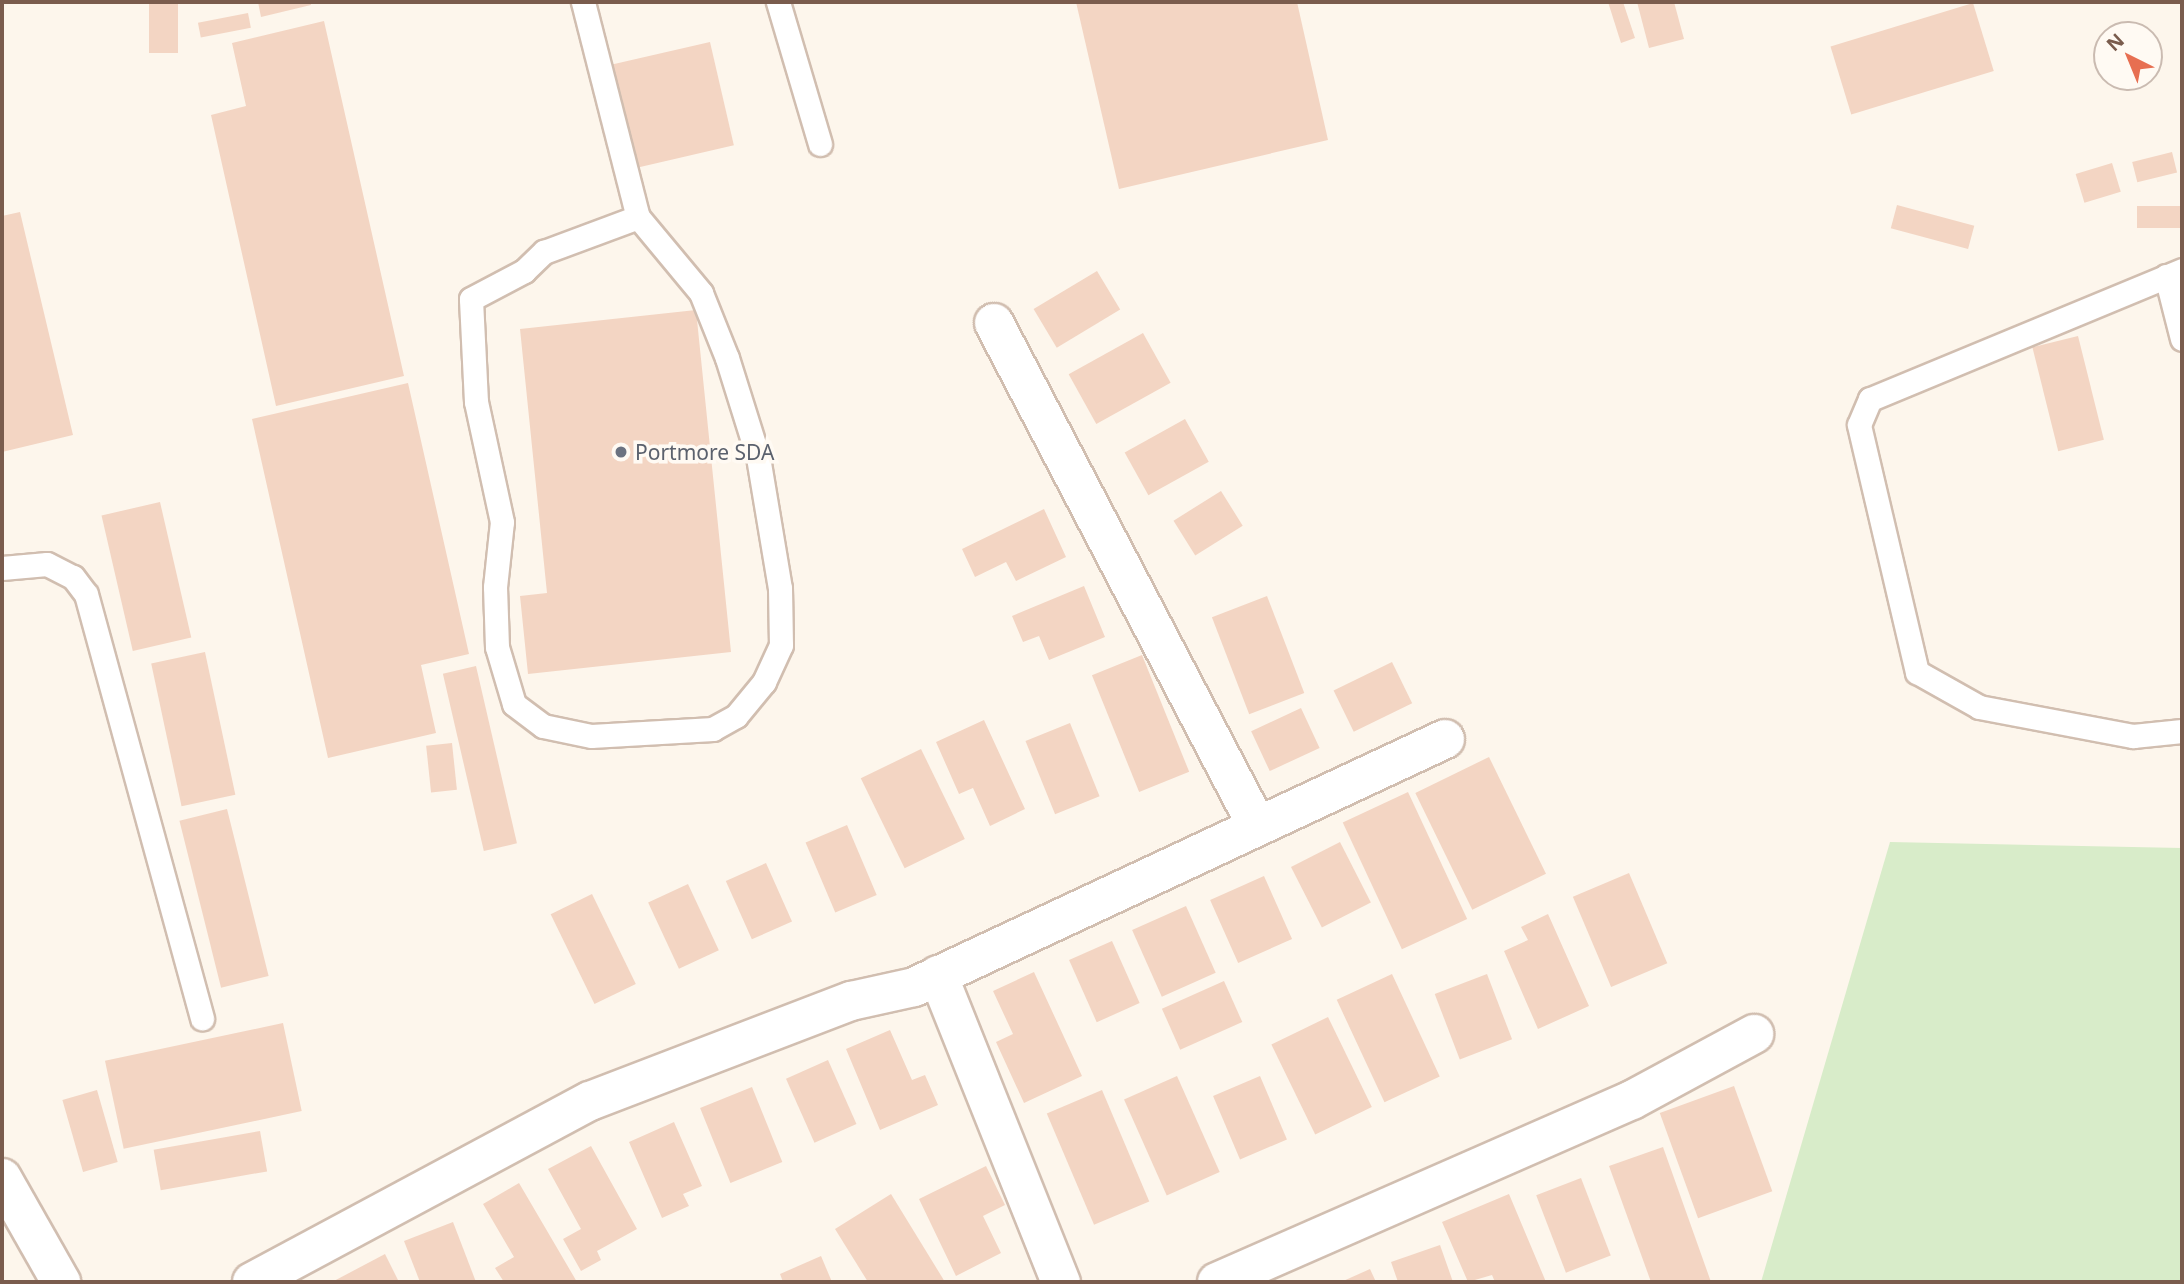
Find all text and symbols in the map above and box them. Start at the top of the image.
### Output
north arrow [2093,21,2163,91]
text: N [2101,27,2130,57]
place label: Portmore SDA [635,439,774,465]
marker: Portmore SDA [613,444,629,460]

